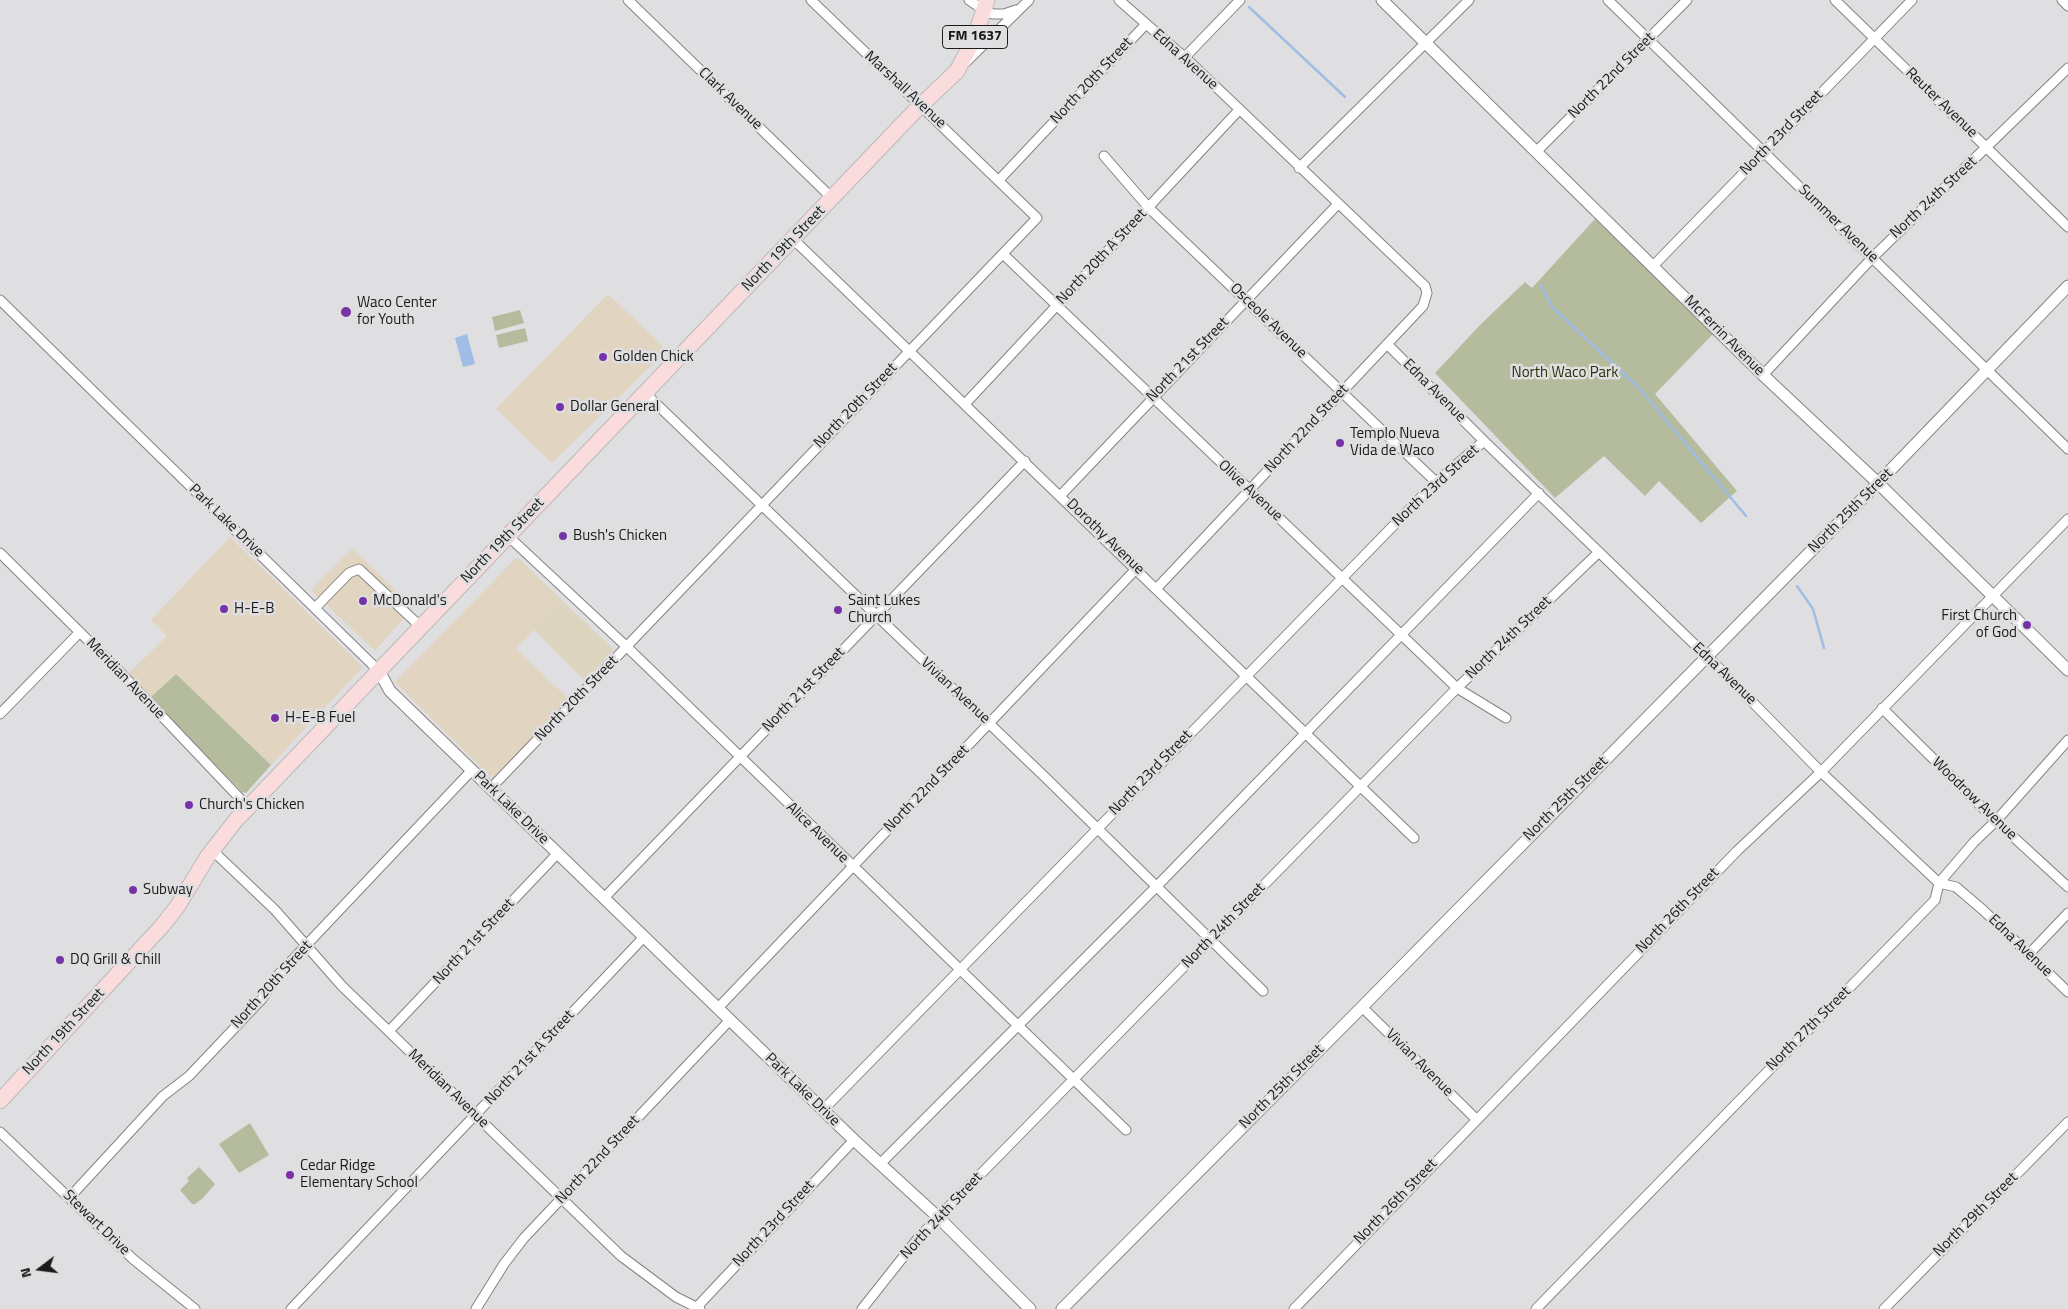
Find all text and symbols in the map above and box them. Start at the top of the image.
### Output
road number: FM 1637 [942,26,1008,48]
street label: Edna Avenue [1149,26,1221,94]
street label: North 22nd Street [1565,29,1659,123]
street label: North 20th Street [1047,34,1137,128]
street label: Marshall Avenue [860,48,950,132]
street label: Clark Avenue [694,64,766,134]
street label: Reuter Avenue [1901,64,1981,142]
street label: North 23rd Street [1737,87,1827,179]
street label: North 24th Street [1887,153,1981,243]
street label: Summer Avenue [1794,181,1882,267]
street label: North 19th Street [739,203,829,295]
street label: North 20th A Street [1053,205,1151,309]
street label: Osceole Avenue [1226,280,1310,362]
street label: McFerrin Avenue [1680,292,1768,380]
place label: Waco Center for Youth [357,294,437,329]
marker: Waco Center for Youth [339,305,353,319]
street label: North 21st Street [1143,314,1233,406]
place label: Golden Chick [613,348,694,366]
marker: Golden Chick [597,351,609,363]
street label: Edna Avenue [1399,356,1469,426]
street label: North 20th Street [811,360,901,452]
park label: North Waco Park [1512,364,1618,382]
street label: North 22nd Street [1261,381,1353,477]
place label: Dollar General [570,398,659,416]
marker: Dollar General [554,401,566,413]
place label: Templo Nueva Vida de Waco [1350,425,1439,460]
marker: Templo Nueva Vida de Waco [1334,437,1346,449]
street label: North 23rd Street [1389,441,1483,531]
street label: Olive Avenue [1214,457,1286,525]
street label: North 25th Street [1805,465,1897,557]
street label: Park Lake Drive [185,481,267,561]
street label: North 19th Street [458,495,548,587]
street label: Dorothy Avenue [1062,495,1148,579]
place label: Bush's Chicken [573,527,667,545]
marker: Bush's Chicken [557,530,569,542]
place label: McDonald's [373,592,447,610]
place label: Saint Lukes Church [848,592,920,627]
street label: North 24th Street [1463,593,1555,683]
marker: McDonald's [357,595,369,607]
place label: H-E-B [234,600,274,618]
marker: H-E-B [218,603,230,615]
marker: Saint Lukes Church [832,604,844,616]
place label: First Church of God [1941,607,2017,642]
marker: First Church of God [2021,619,2033,631]
street label: Meridian Avenue [82,635,168,723]
street label: Edna Avenue [1688,639,1760,709]
street label: North 21st Street [759,644,849,736]
street label: North 20th Street [532,653,622,745]
street label: Vivian Avenue [917,654,993,728]
place label: H-E-B Fuel [285,709,355,727]
marker: H-E-B Fuel [269,712,281,724]
street label: North 23rd Street [1106,727,1196,819]
street label: North 22nd Street [881,742,973,836]
street label: North 25th Street [1520,753,1612,845]
street label: Woodrow Avenue [1928,754,2020,844]
street label: Park Lake Drive [470,768,552,848]
place label: Church's Chicken [199,796,305,814]
marker: Church's Chicken [183,799,195,811]
street label: Alice Avenue [782,799,852,867]
street label: North 26th Street [1633,865,1723,957]
street label: North 24th Street [1179,880,1269,972]
place label: Subway [143,881,193,899]
marker: Subway [127,884,139,896]
street label: North 21st Street [430,895,518,989]
street label: Edna Avenue [1984,911,2056,981]
street label: North 20th Street [228,937,316,1033]
place label: DQ Grill & Chill [70,951,161,969]
marker: DQ Grill & Chill [54,954,66,966]
street label: North 27th Street [1763,983,1855,1075]
street label: North 19th Street [19,985,109,1079]
street label: North 21st A Street [481,1007,579,1109]
street label: Vivian Avenue [1381,1025,1457,1101]
street label: North 25th Street [1236,1041,1328,1133]
street label: Meridian Avenue [404,1046,492,1132]
street label: Park Lake Drive [761,1050,843,1130]
street label: North 22nd Street [552,1112,644,1208]
street label: North 26th Street [1351,1156,1441,1248]
place label: Cedar Ridge Elementary School [300,1157,418,1192]
marker: Cedar Ridge Elementary School [284,1169,296,1181]
street label: North 24th Street [897,1169,987,1263]
street label: North 29th Street [1930,1169,2022,1261]
street label: North 23rd Street [729,1177,819,1271]
street label: Stewart Drive [59,1187,133,1259]
north arrow [15,1244,65,1294]
text: N [14,1266,36,1280]

